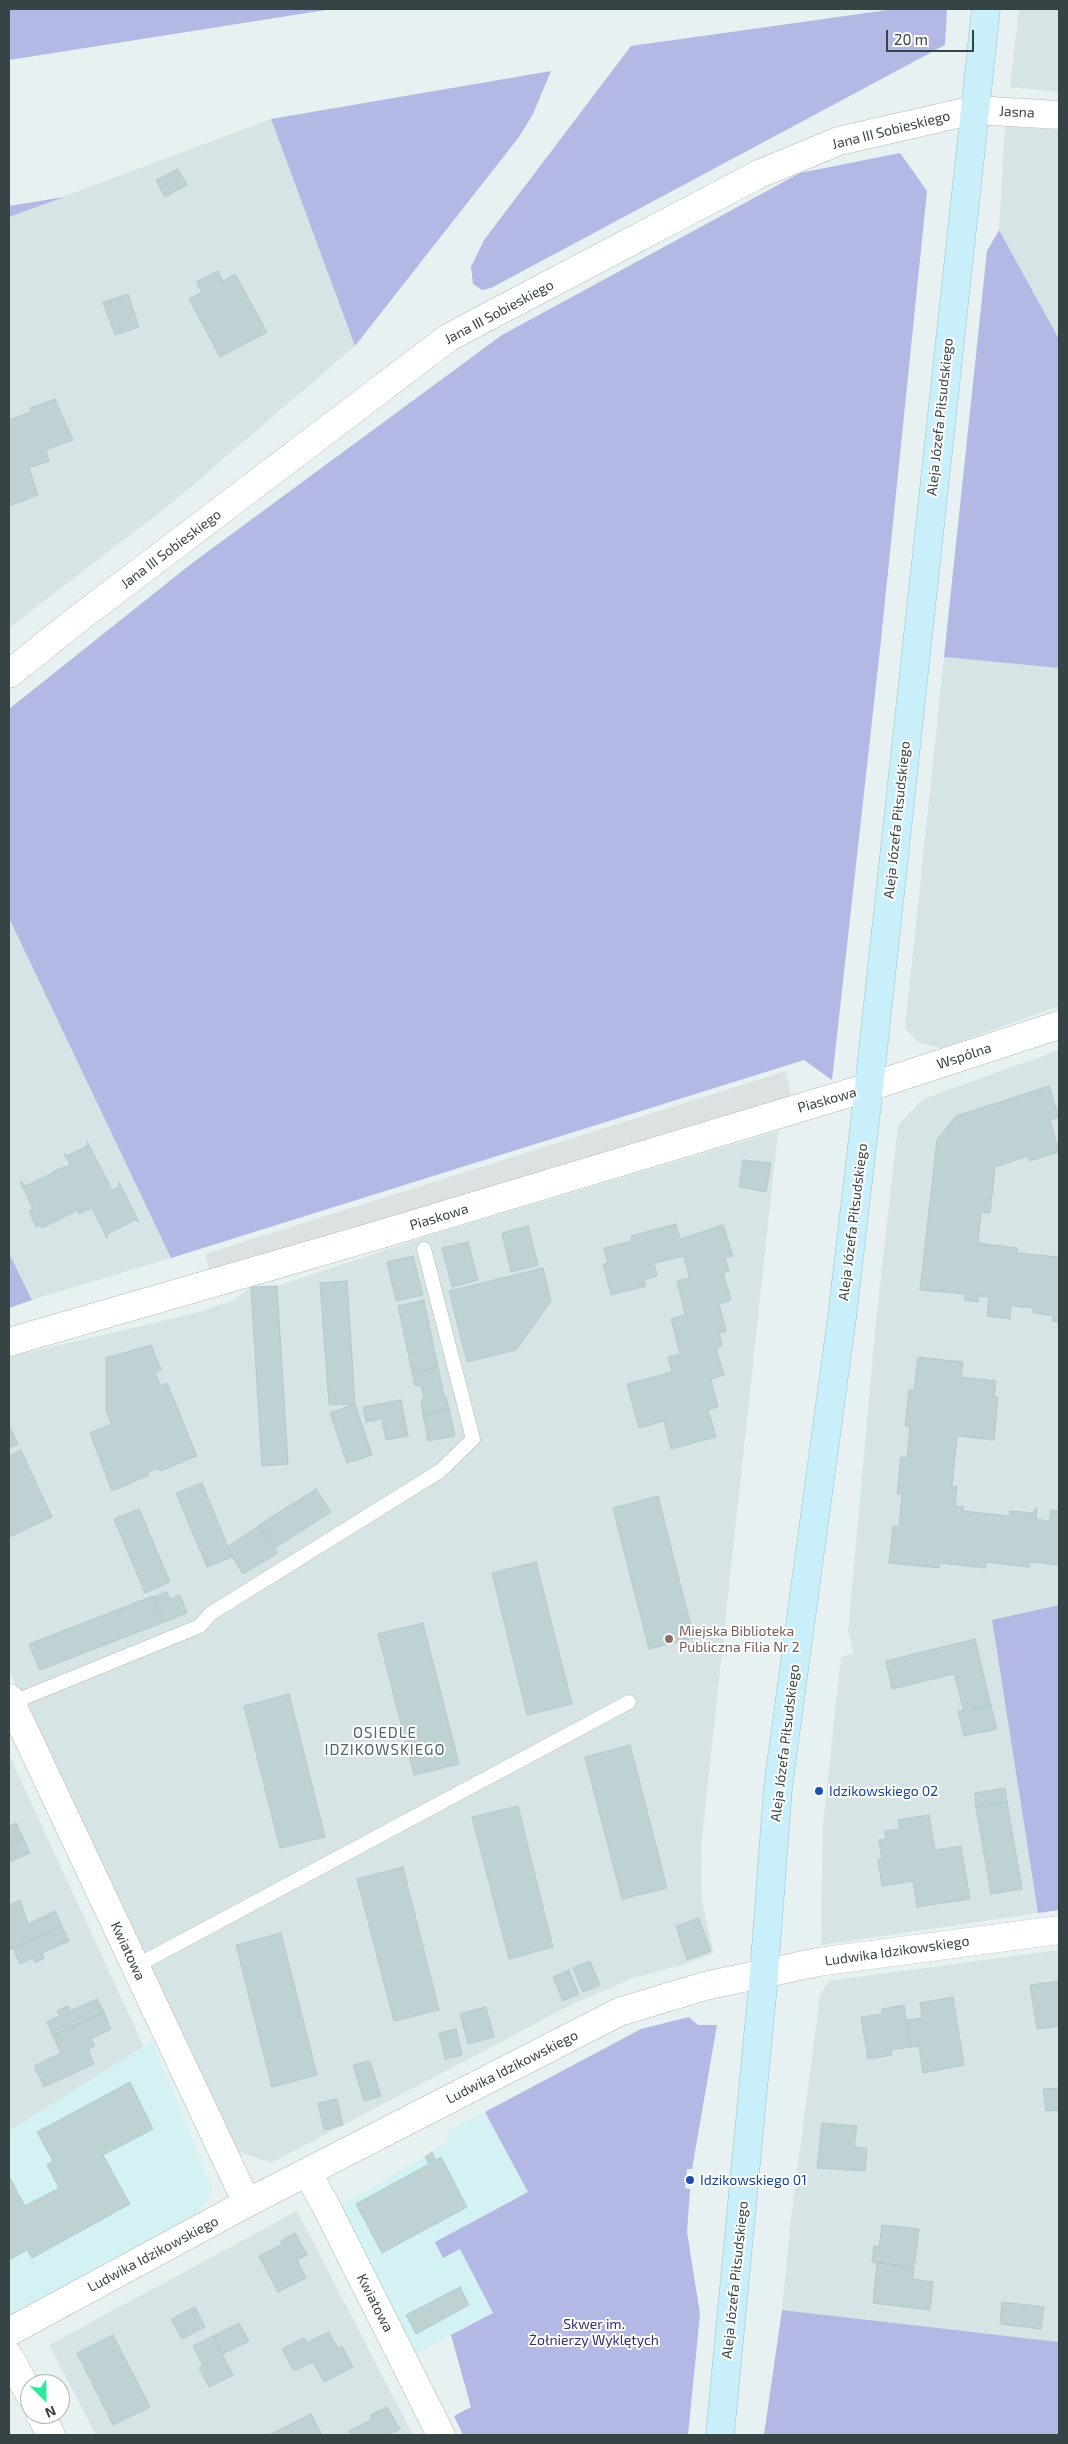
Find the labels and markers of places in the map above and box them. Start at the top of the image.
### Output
place label: Miejska Biblioteka Publiczna Filia Nr 2 [679,1623,800,1655]
marker: Miejska Biblioteka Publiczna Filia Nr 2 [663,1633,675,1645]
place label: Idzikowskiego 02 [829,1783,938,1799]
marker: Idzikowskiego 02 [813,1785,825,1797]
place label: Idzikowskiego 01 [700,2172,807,2188]
marker: Idzikowskiego 01 [684,2174,696,2186]

